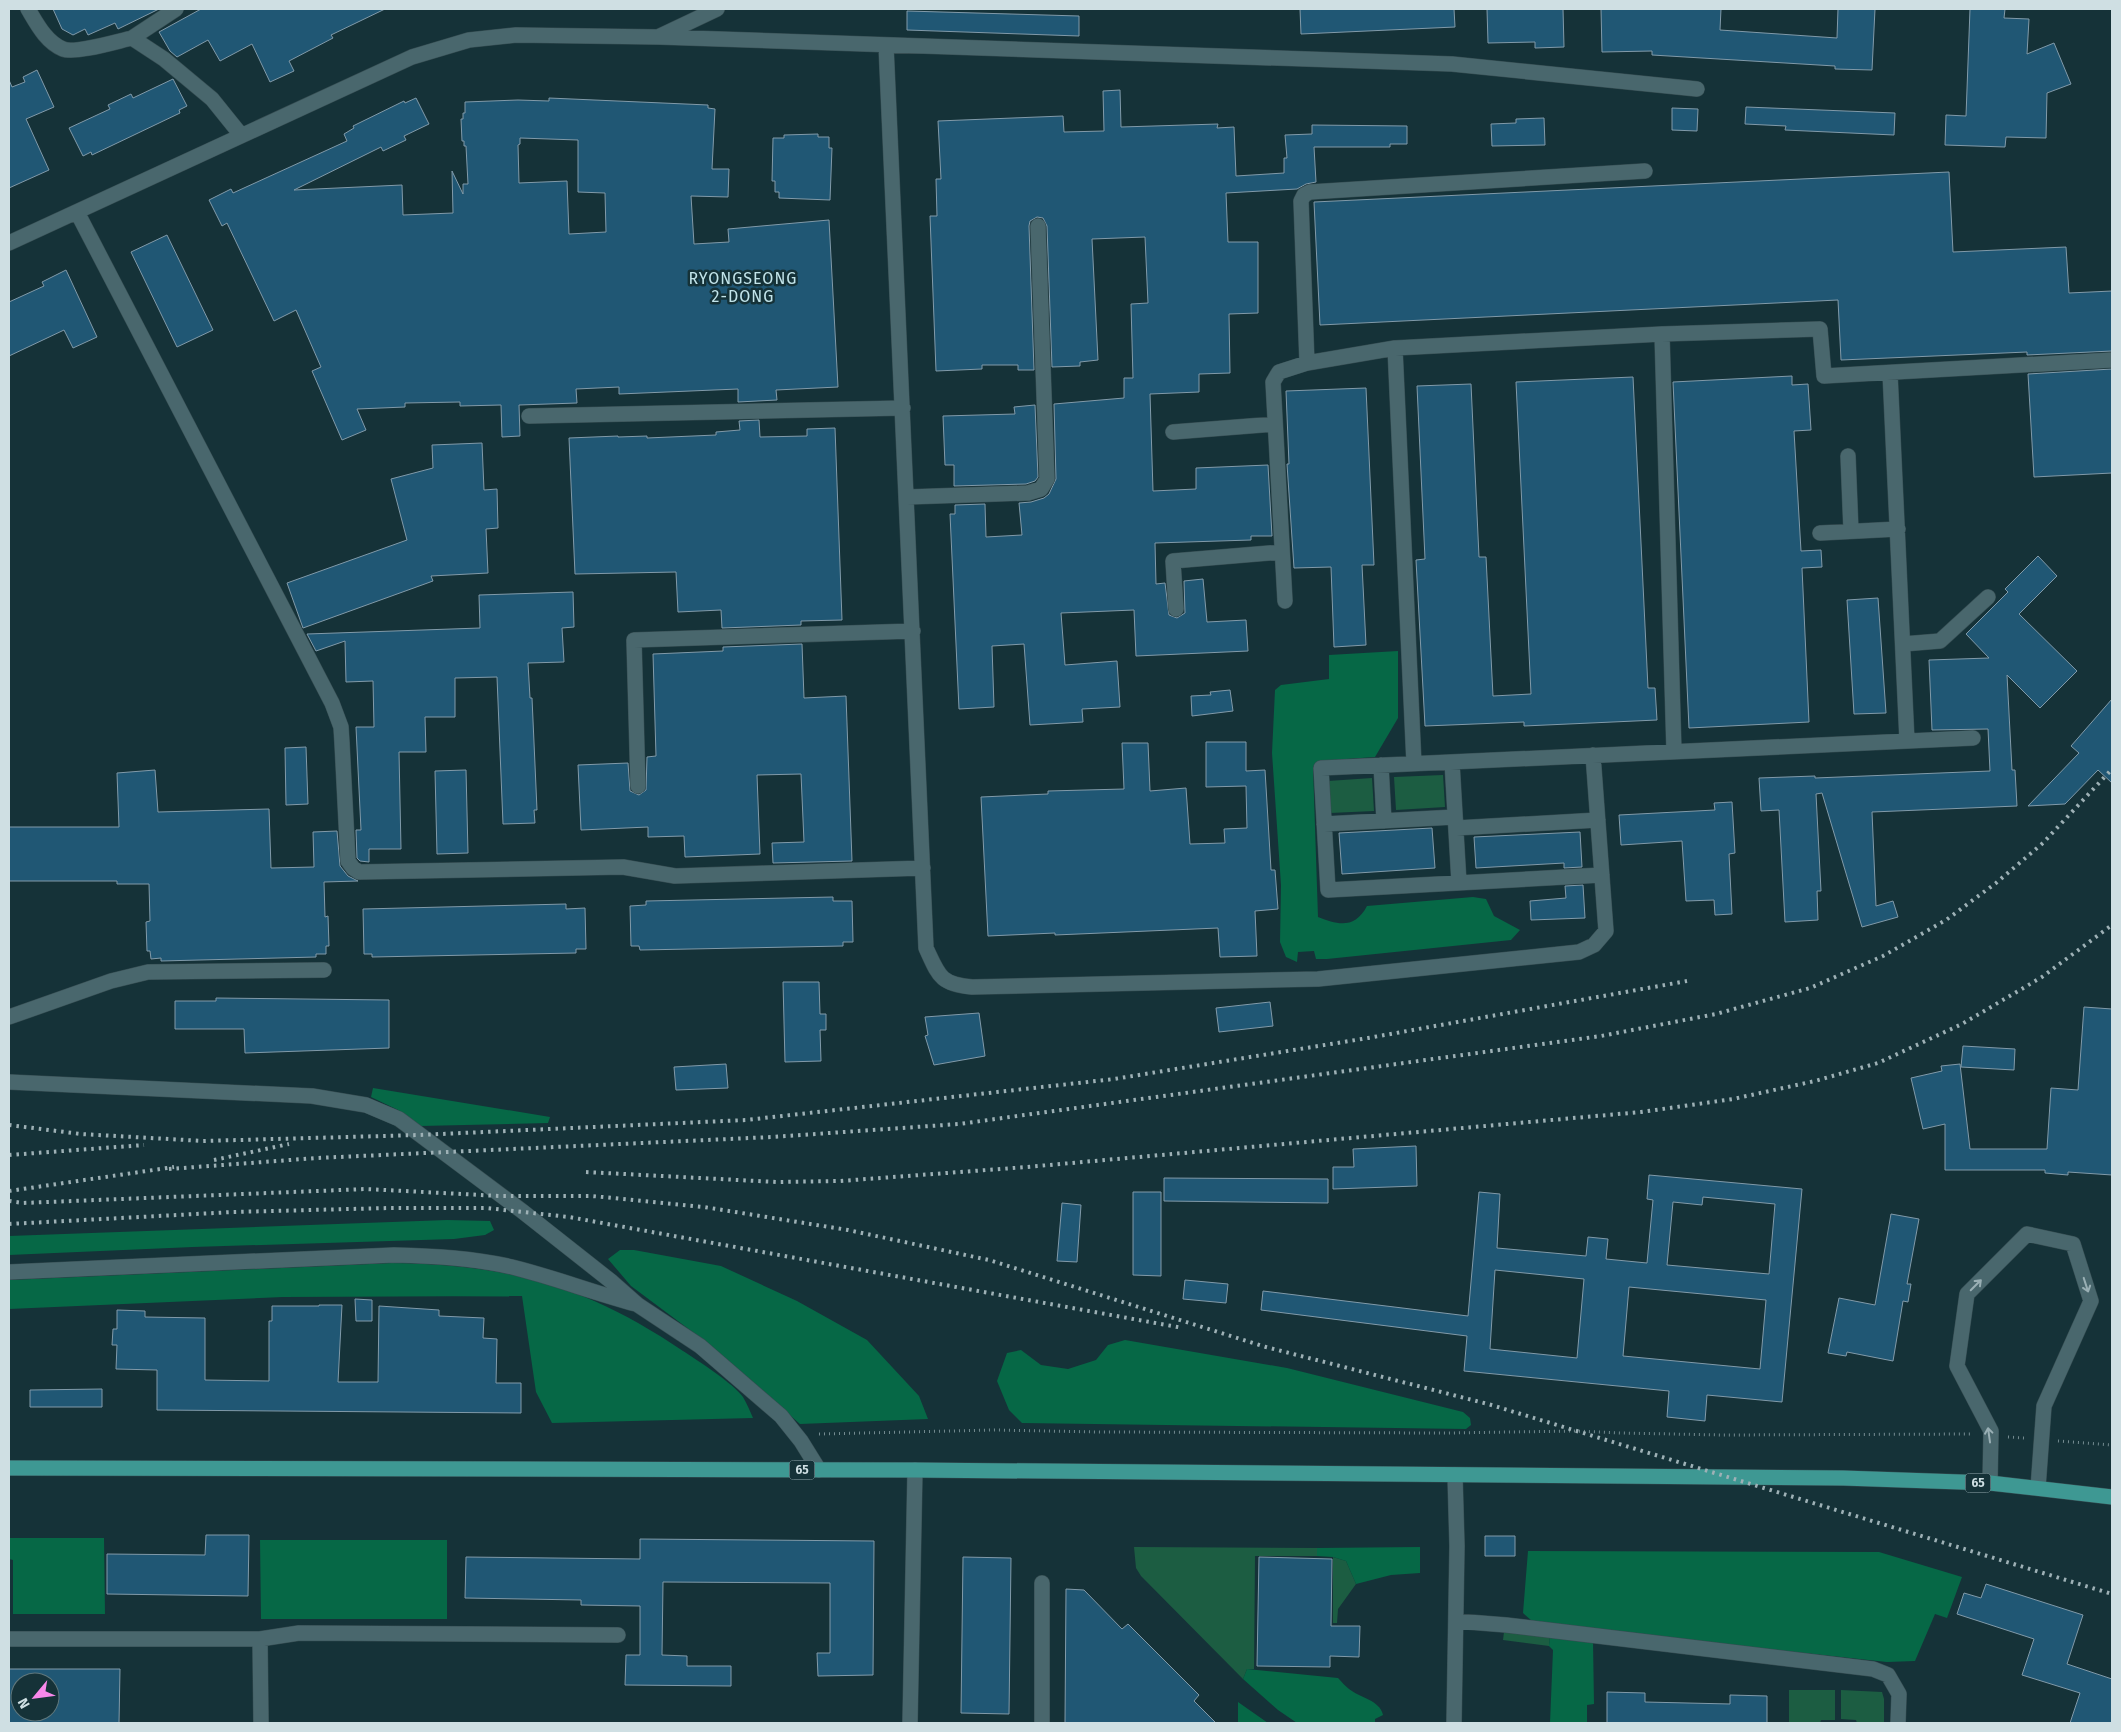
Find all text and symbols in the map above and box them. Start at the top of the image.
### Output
district label: RYONGSEONG 2-DONG [689,269,797,306]
one-way arrow [2081,1277,2091,1293]
one-way arrow [1970,1279,1982,1291]
one-way arrow [1984,1427,1994,1443]
road number: 65 [790,1460,814,1480]
road number: 65 [1966,1474,1990,1492]
north arrow [10,1672,60,1722]
text: N [14,1695,34,1711]

